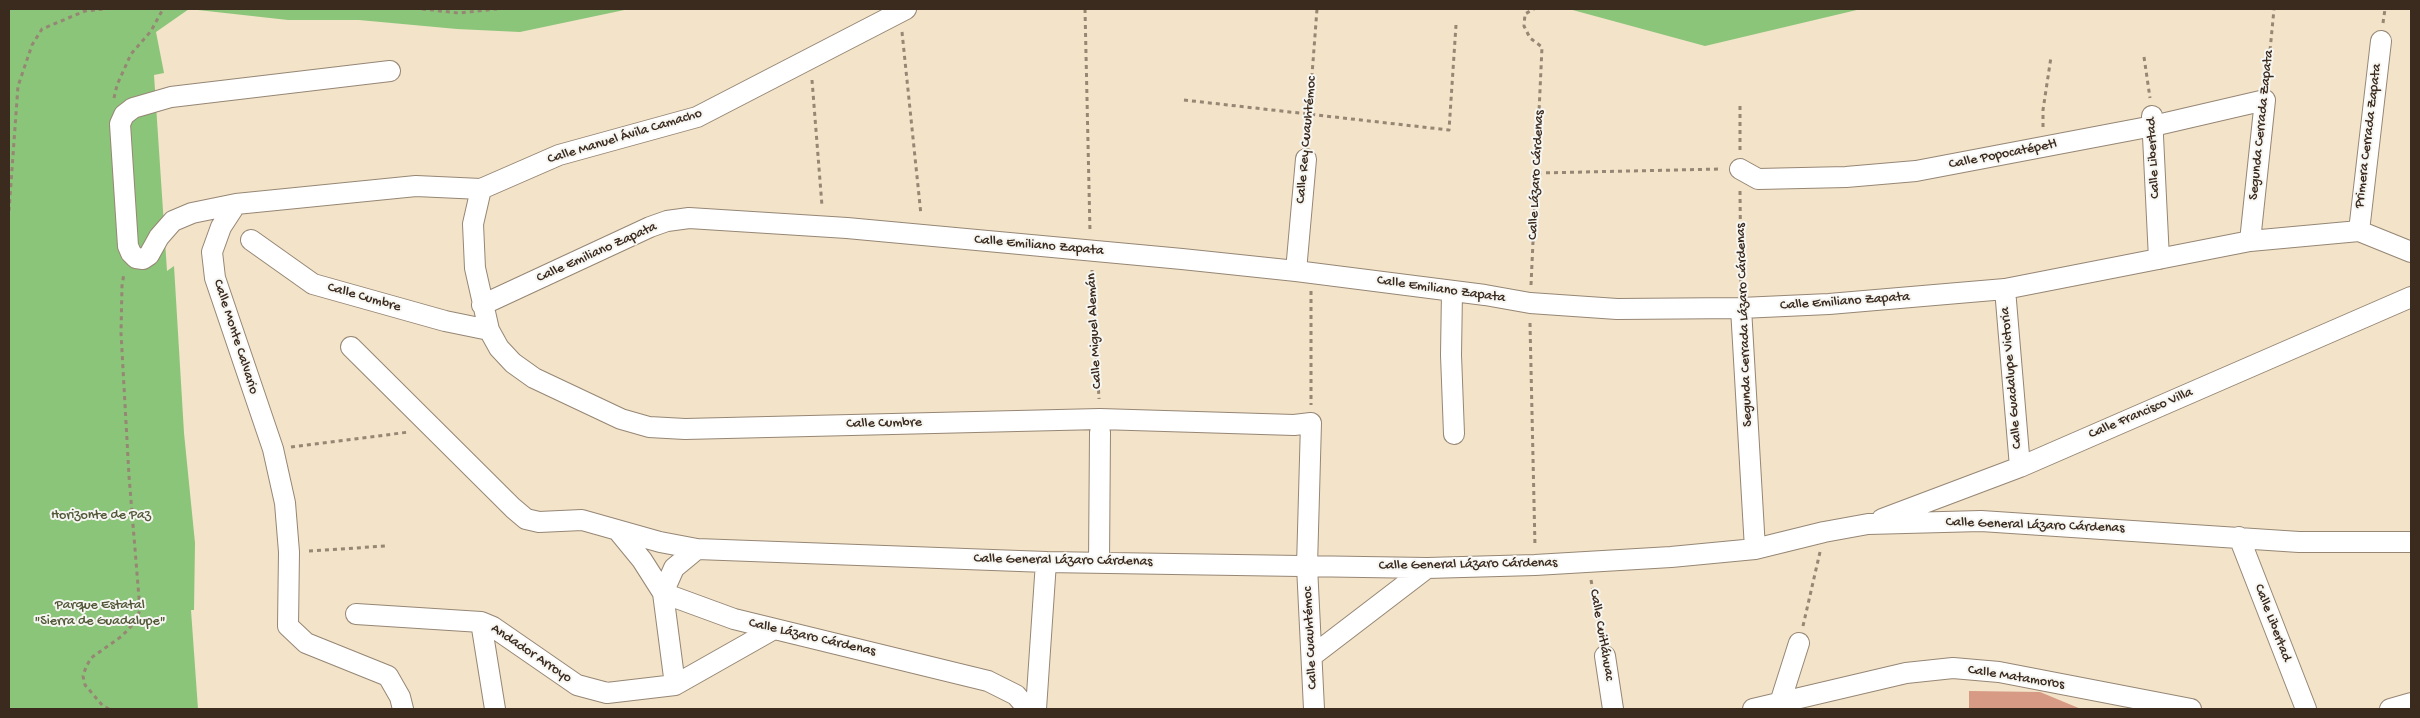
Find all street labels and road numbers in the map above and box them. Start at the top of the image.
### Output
street label: Segunda Cerrada Zapata [2246,49,2278,201]
street label: Primera Cerrada Zapata [2352,63,2386,209]
street label: Calle Rey Cuauhtémoc [1293,76,1321,204]
street label: Calle Manuel Ávila Camacho [546,105,704,169]
street label: Calle Lázaro Cárdenas [1525,110,1549,240]
street label: Calle Libertad [2143,117,2165,199]
street label: Calle Popocatépetl [1948,136,2058,174]
street label: Calle Emiliano Zapata [534,219,660,287]
street label: Segunda Cerrada Lázaro Cárdenas [1733,223,1757,427]
street label: Calle Emiliano Zapata [974,232,1104,260]
street label: Calle Miguel Alemán [1084,273,1106,389]
street label: Calle Emiliano Zapata [1376,273,1506,307]
street label: Calle Monte Calvario [209,278,261,396]
street label: Calle Cumbre [325,279,403,317]
street label: Calle Emiliano Zapata [1780,289,1910,315]
street label: Calle Guadalupe Victoria [1997,306,2027,450]
street label: Calle Francisco Villa [2086,384,2196,444]
street label: Calle Cumbre [846,415,922,433]
street label: Calle General Lázaro Cárdenas [1945,514,2125,538]
street label: Calle General Lázaro Cárdenas [973,551,1153,571]
street label: Calle General Lázaro Cárdenas [1378,555,1558,575]
street label: Calle Libertad [2250,582,2294,664]
street label: Calle Cuauhtémoc [1300,586,1322,690]
street label: Calle Cuitláhuac [1585,588,1617,682]
street label: Calle Lázaro Cárdenas [747,615,877,661]
street label: Andador Arroyo [487,621,575,687]
street label: Calle Matamoros [1966,662,2066,694]

